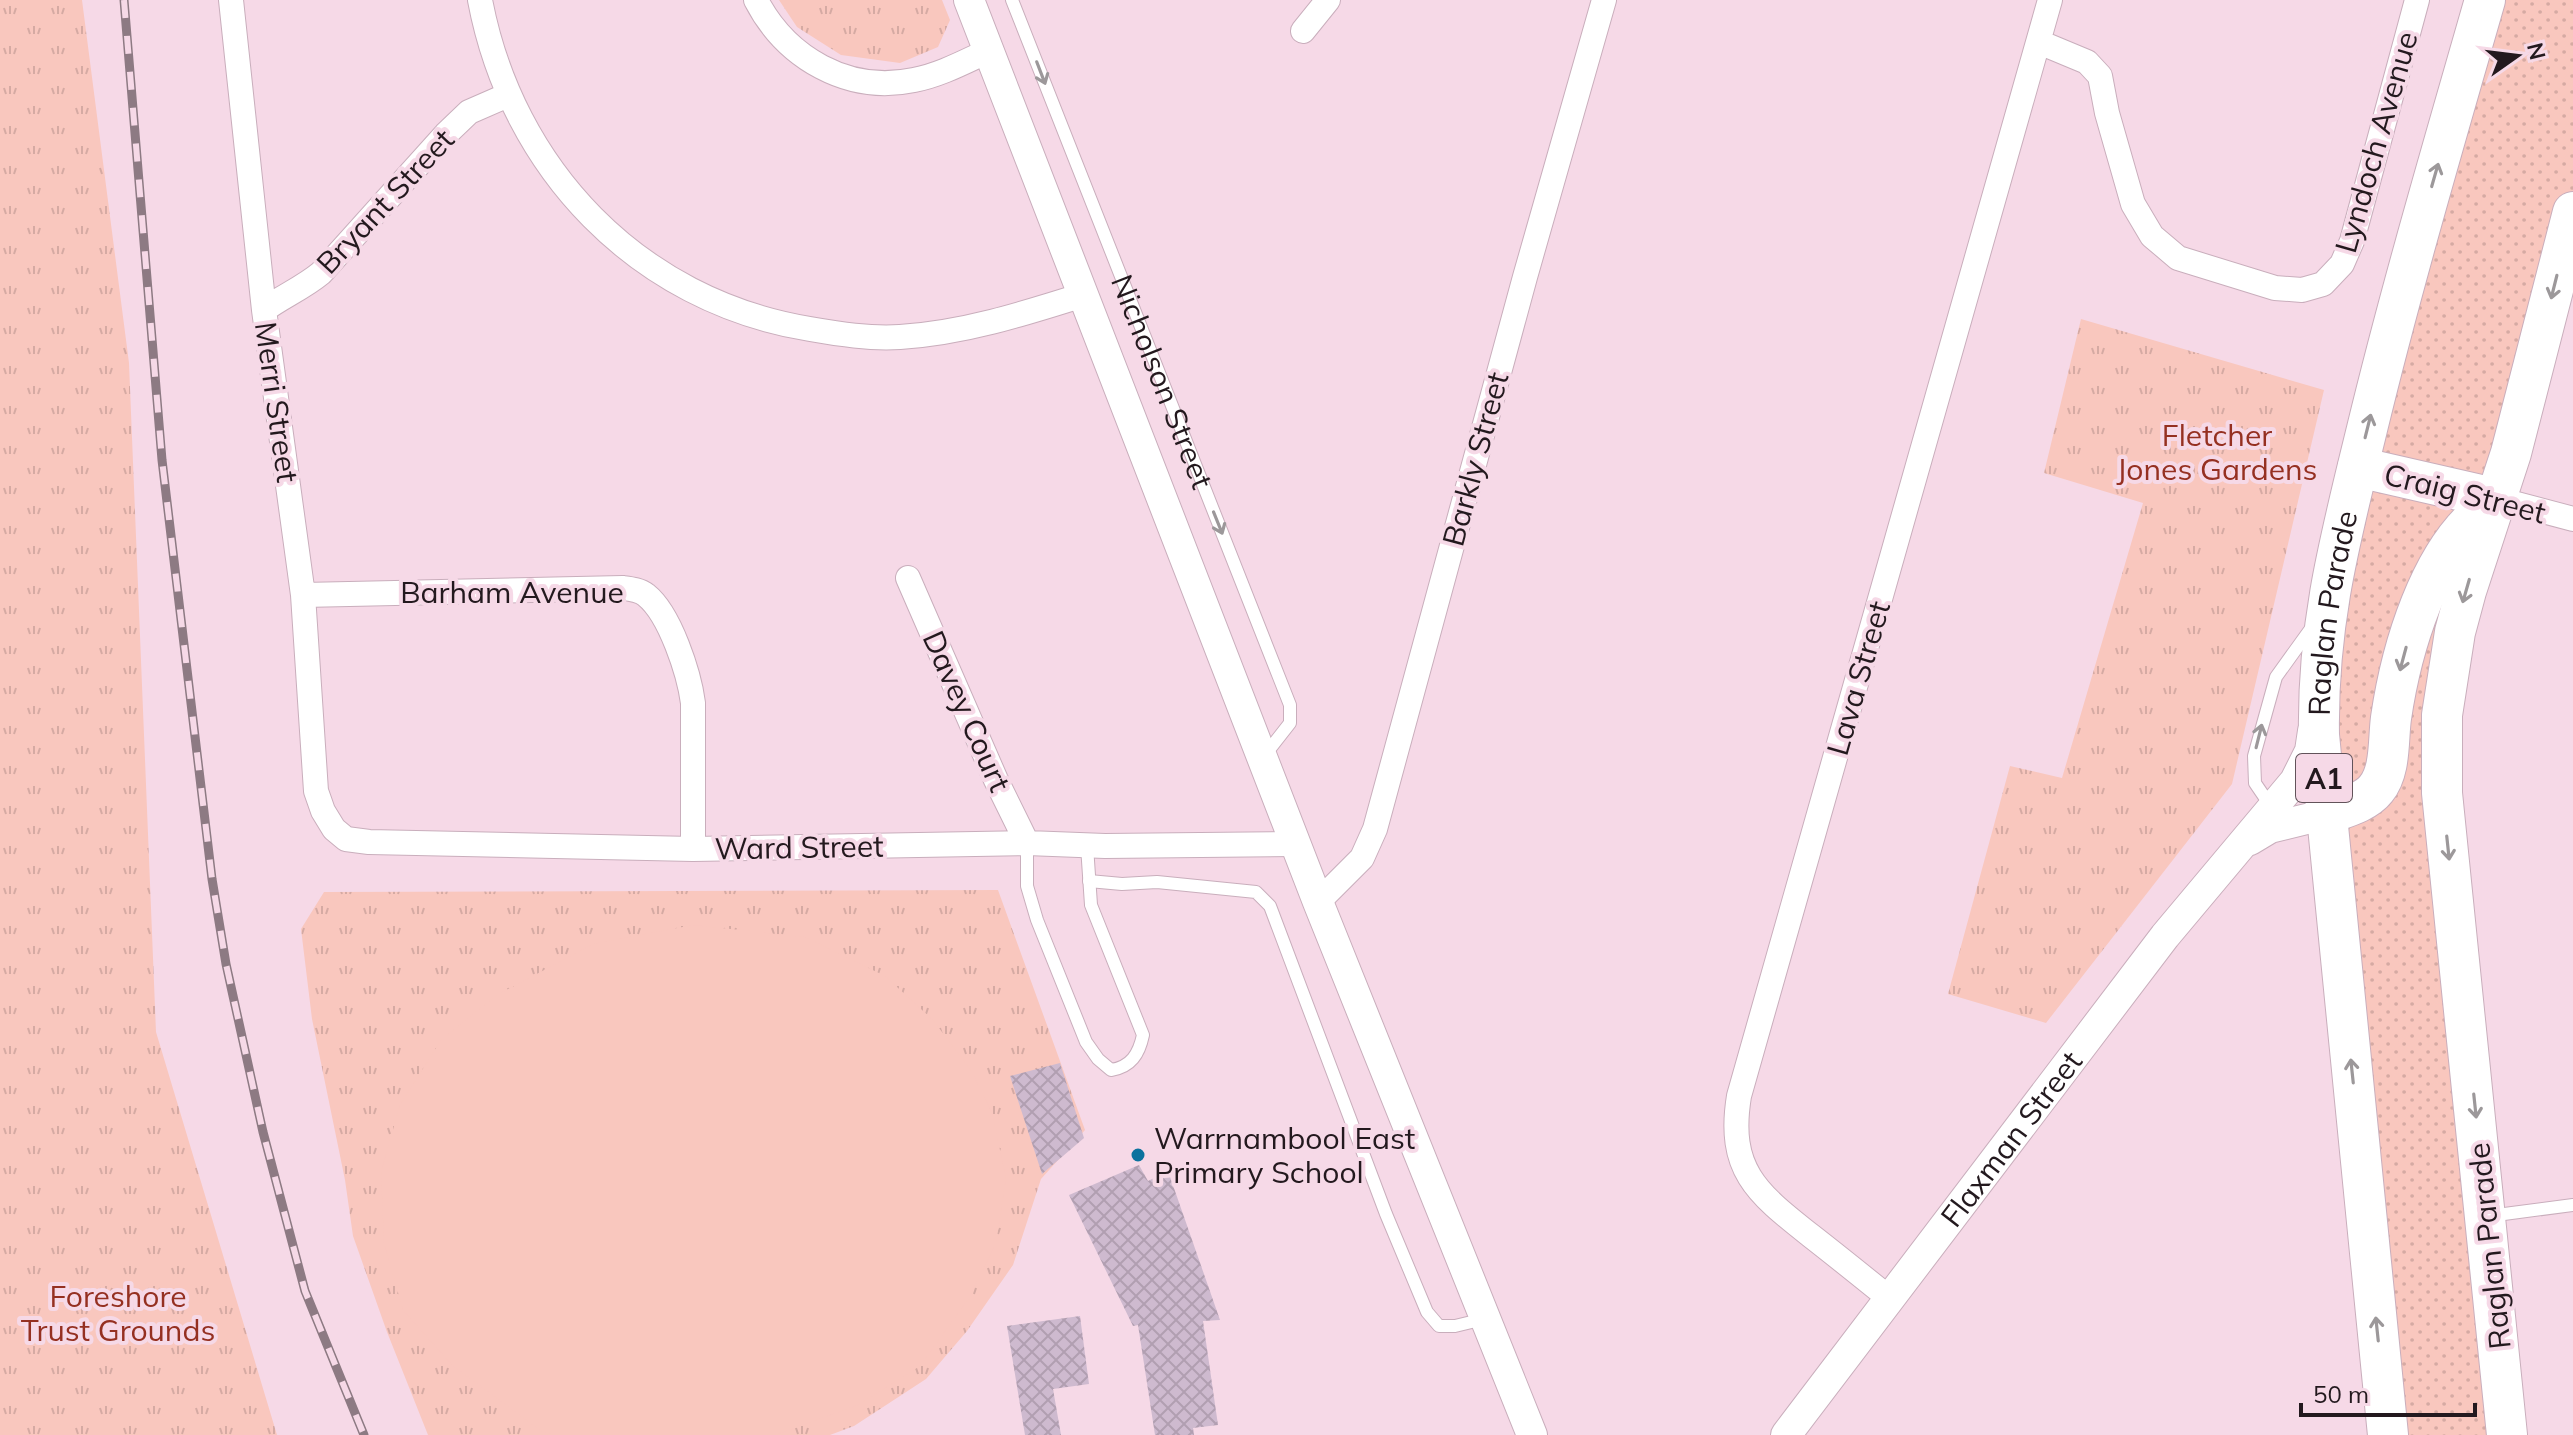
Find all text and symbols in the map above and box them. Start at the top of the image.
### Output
north arrow [2477,16,2557,96]
street label: Lyndoch Avenue [2326,27,2426,257]
text: N [2521,40,2552,63]
one-way arrow [1035,60,1049,85]
street label: Bryant Street [308,121,462,281]
one-way arrow [2428,162,2443,188]
street label: Nicholson Street [1103,269,1222,494]
one-way arrow [2545,274,2560,300]
street label: Merri Street [247,319,307,485]
street label: Barkly Street [1434,368,1516,550]
one-way arrow [2361,413,2376,439]
park label: Fletcher Jones Gardens [2116,416,2318,488]
street label: Craig Street [2380,455,2550,531]
street label: Raglan Parade [2300,507,2366,716]
one-way arrow [1211,510,1226,535]
street label: Barham Avenue [400,573,624,611]
one-way arrow [2458,577,2473,603]
street label: Lava Street [1818,597,1898,759]
street label: Davey Court [915,625,1019,797]
one-way arrow [2394,645,2409,671]
one-way arrow [2253,723,2268,749]
road number: A1 [2296,754,2352,802]
street label: Ward Street [714,827,884,867]
one-way arrow [2440,834,2455,861]
street label: Flaxman Street [1932,1043,2090,1234]
one-way arrow [2345,1058,2360,1085]
one-way arrow [2467,1093,2482,1119]
place label: Warrnambool East Primary School [1154,1119,1415,1191]
street label: Raglan Parade [2459,1141,2519,1351]
marker: Warrnambool East Primary School [1129,1146,1147,1164]
park label: Foreshore Trust Grounds [21,1277,215,1349]
one-way arrow [2370,1317,2385,1343]
scale bar [2301,1367,2475,1417]
text: 50 m [2313,1379,2369,1409]

